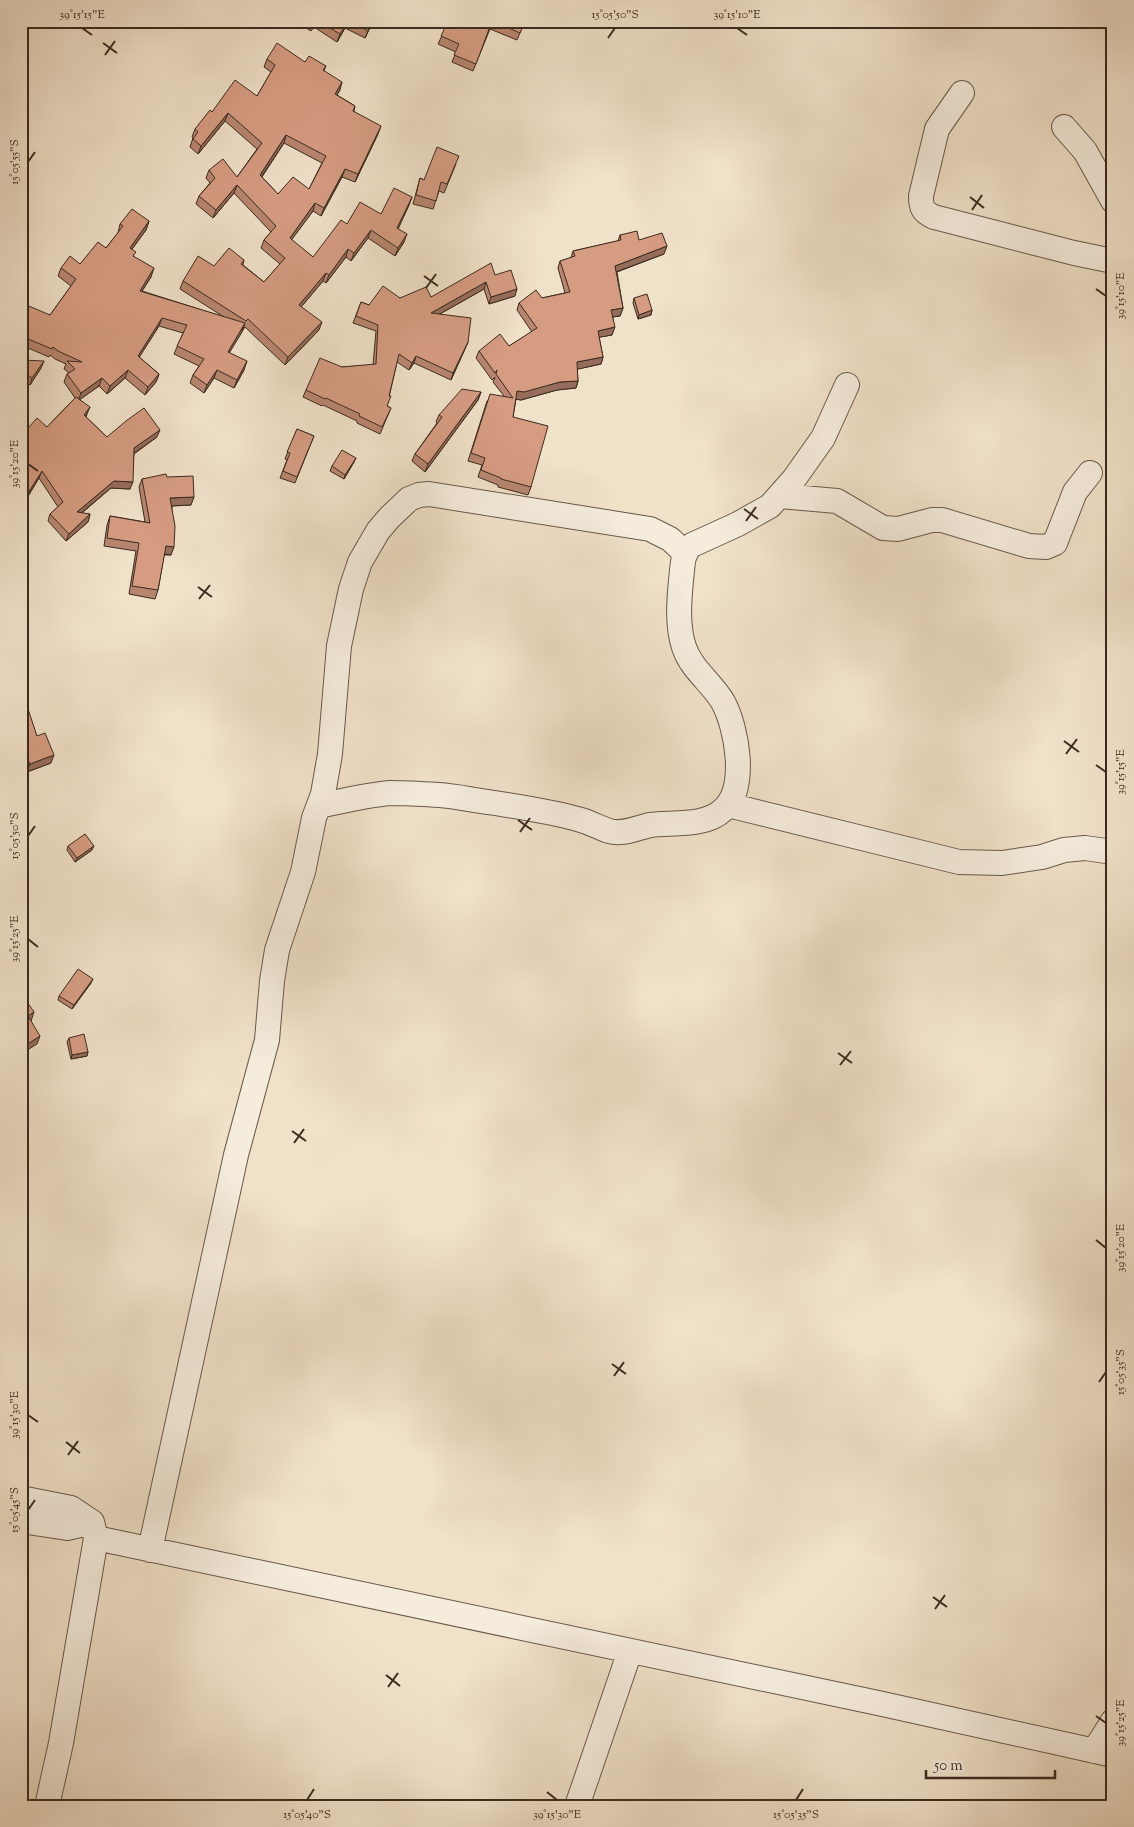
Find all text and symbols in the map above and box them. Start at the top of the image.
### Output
text: 39°15'15"E [59,6,105,24]
text: 15°05'50"S [591,6,639,24]
text: 39°15'10"E [713,6,761,24]
text: 15°05'55"S [6,139,24,185]
text: 39°15'10"E [1112,272,1130,320]
text: 39°15'20"E [6,439,24,488]
text: 39°15'15"E [1112,749,1130,795]
text: 15°05'50"S [6,812,24,860]
text: 39°15'25"E [6,915,24,962]
text: 39°15'20"E [1112,1223,1130,1272]
text: 15°05'35"S [1112,1349,1130,1395]
text: 39°15'30"E [6,1390,24,1439]
text: 15°05'45"S [6,1487,24,1533]
text: 39°15'25"E [1112,1699,1130,1746]
scale bar [926,1747,1055,1779]
text: 50 m [933,1756,963,1777]
text: 15°05'40"S [283,1806,331,1824]
text: 39°15'30"E [533,1806,582,1824]
text: 15°05'35"S [773,1806,819,1824]

